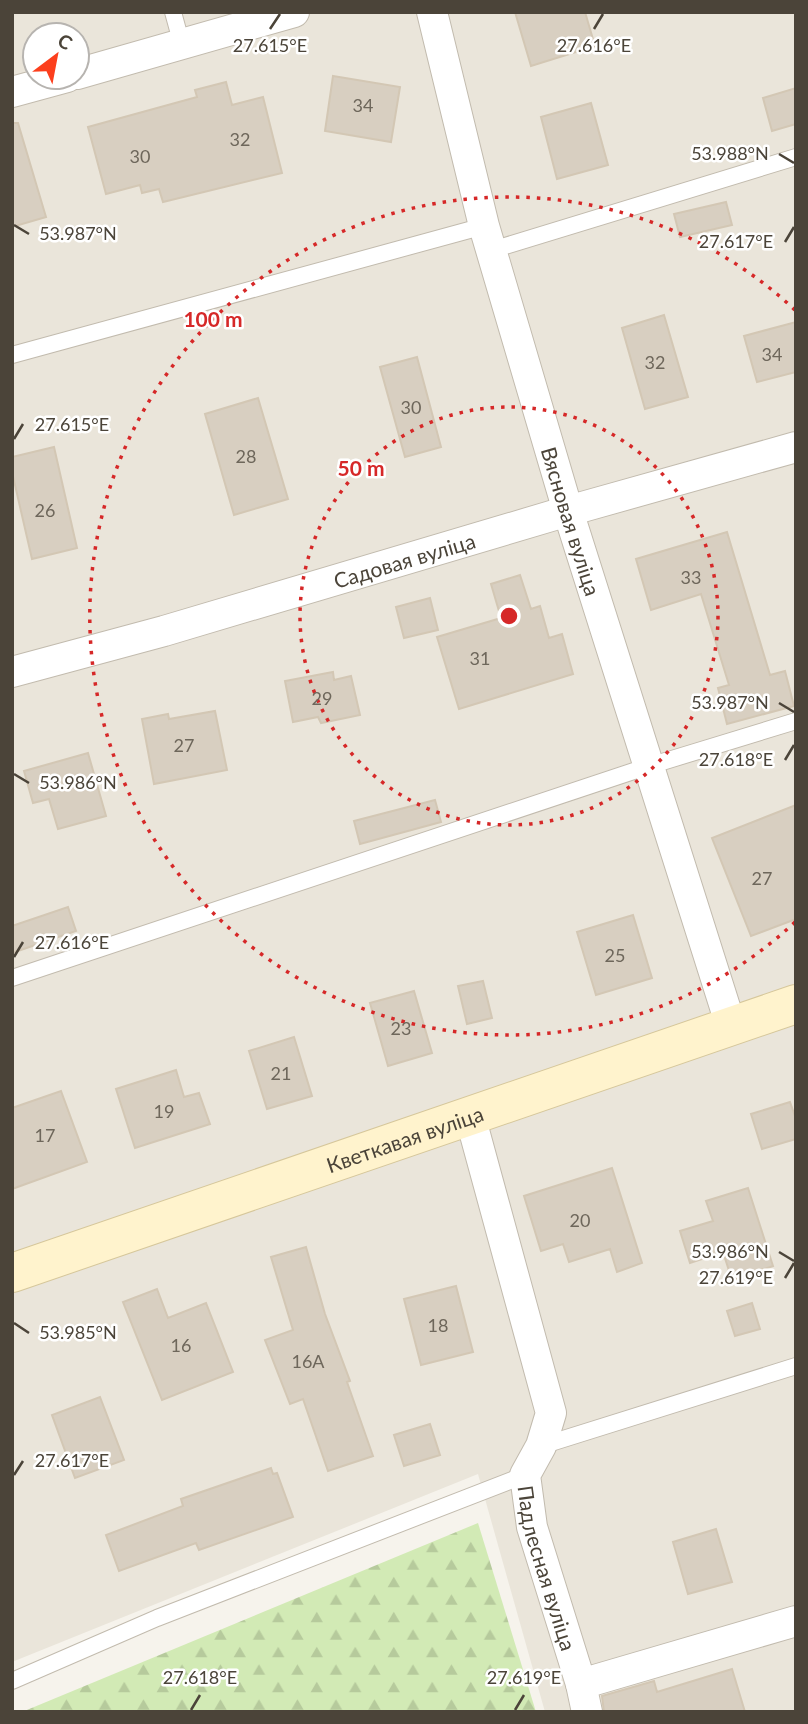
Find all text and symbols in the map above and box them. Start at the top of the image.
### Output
north arrow [21,21,91,91]
text: С [54,28,77,54]
text: 27.615°E [233,34,307,56]
text: 27.616°E [557,34,631,56]
house number: 34 [353,94,373,116]
house number: 32 [230,128,250,150]
text: 53.988°N [691,142,769,164]
house number: 30 [130,145,150,167]
text: 53.987°N [39,222,117,244]
text: 27.617°E [699,230,773,252]
text: 100 m [183,306,243,331]
house number: 34 [762,343,782,365]
house number: 32 [645,351,665,373]
house number: 30 [401,396,421,418]
text: 27.615°E [35,413,109,435]
street label: Вясновая вуліца [537,444,606,598]
house number: 28 [236,445,256,467]
text: 50 m [337,455,385,480]
house number: 26 [35,499,55,521]
street label: Садовая вуліца [330,527,478,592]
house number: 33 [681,566,701,588]
centre of rings [497,604,521,628]
house number: 31 [470,647,490,669]
house number: 29 [312,687,332,709]
text: 53.987°N [691,691,769,713]
house number: 27 [174,734,194,756]
text: 27.618°E [699,748,773,770]
text: 53.986°N [39,771,117,793]
house number: 27 [752,867,772,889]
text: 27.616°E [35,931,109,953]
house number: 25 [605,944,625,966]
house number: 23 [391,1017,411,1039]
house number: 21 [271,1062,291,1084]
house number: 19 [154,1100,174,1122]
street label: Кветкавая вуліца [323,1100,486,1177]
house number: 17 [35,1124,55,1146]
house number: 20 [570,1209,590,1231]
text: 53.986°N [691,1240,769,1262]
text: 27.619°E [699,1266,773,1288]
house number: 18 [428,1314,448,1336]
text: 53.985°N [39,1321,117,1343]
house number: 16 [171,1334,191,1356]
house number: 16А [291,1350,325,1372]
text: 27.617°E [35,1449,109,1471]
street label: Падлесная вуліца [514,1484,582,1653]
text: 27.618°E [163,1666,237,1688]
text: 27.619°E [487,1666,561,1688]

